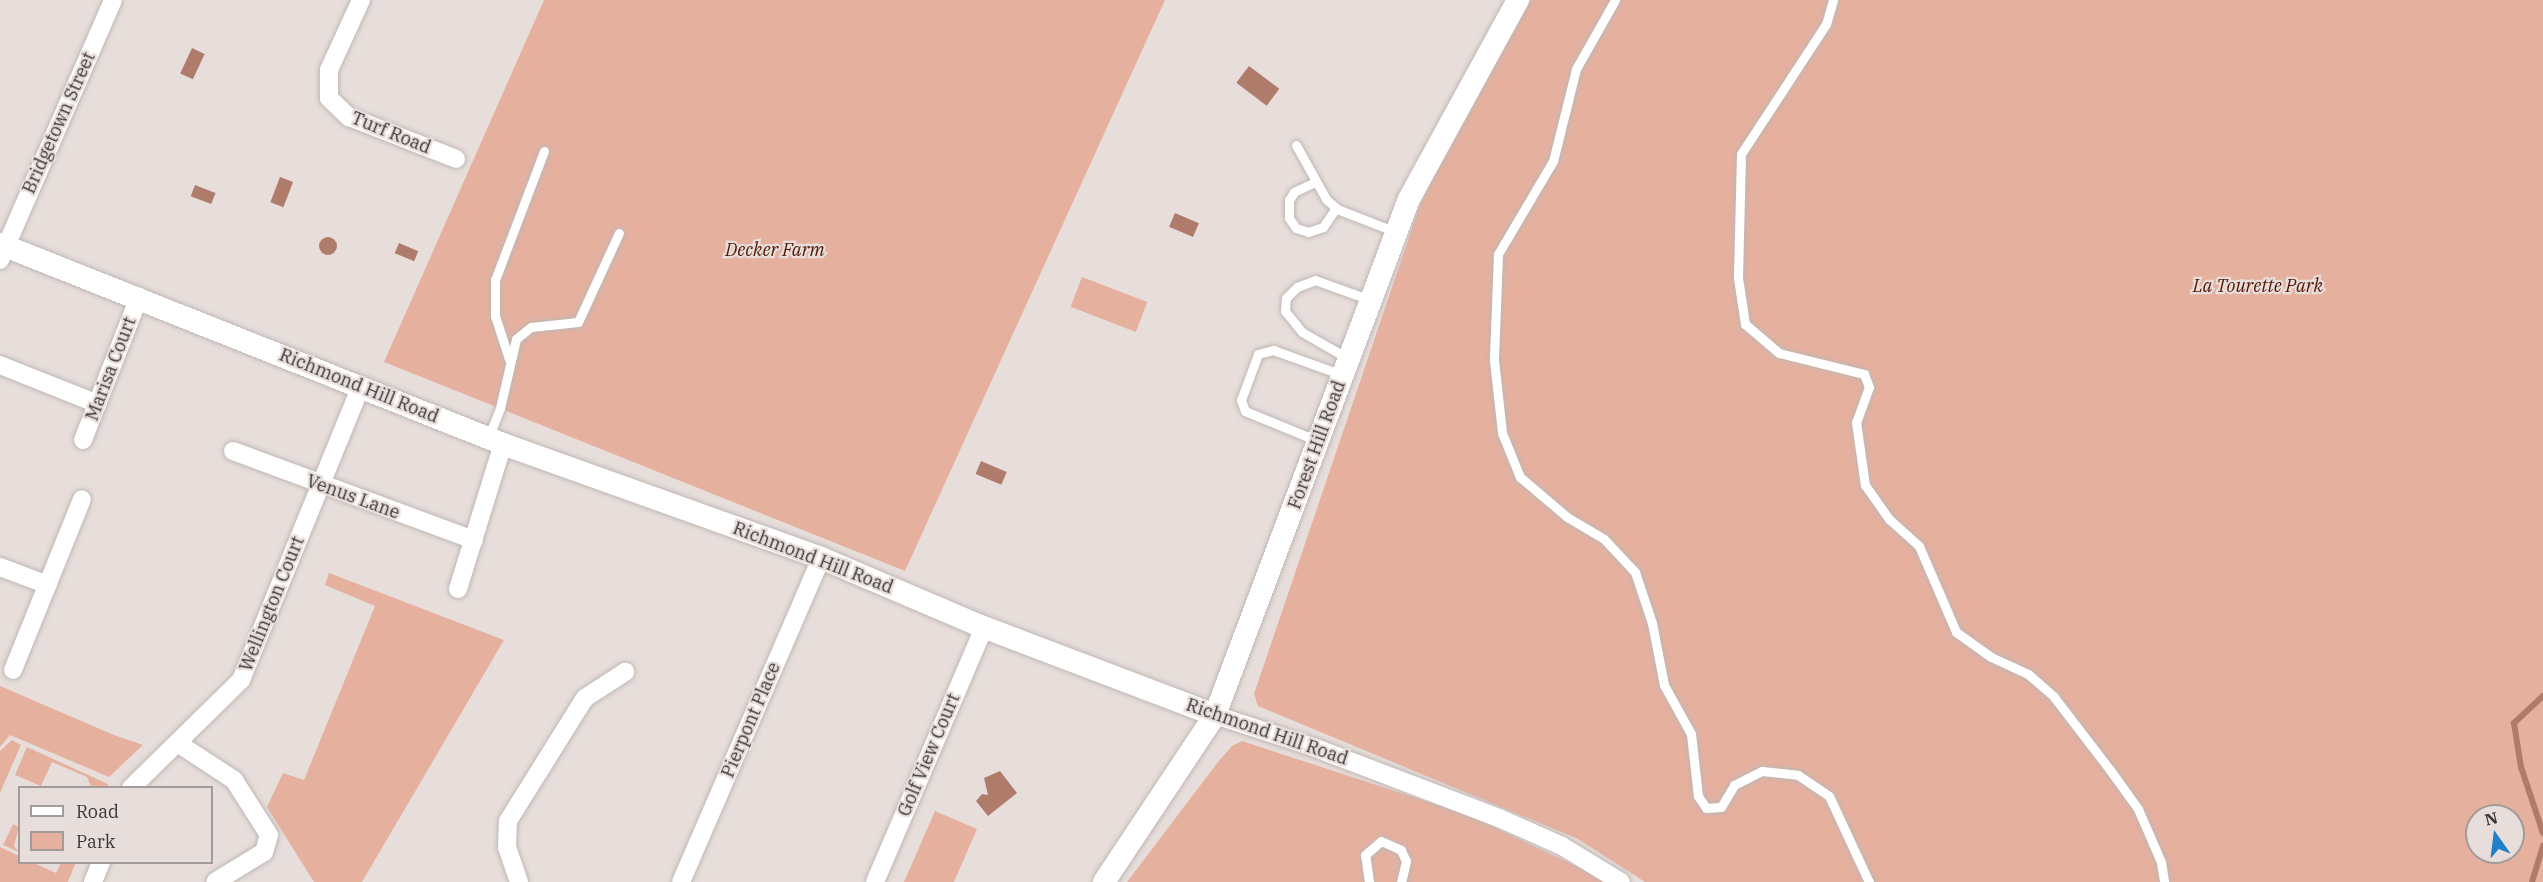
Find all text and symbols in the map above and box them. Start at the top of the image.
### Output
street label: Bridgetown Street [18,49,100,197]
street label: Turf Road [348,107,434,159]
park label: Decker Farm [725,239,825,261]
park label: La Tourette Park [2193,275,2323,297]
street label: Marisa Court [81,314,141,424]
street label: Richmond Hill Road [276,344,442,428]
street label: Forest Hill Road [1284,378,1350,512]
street label: Venus Lane [303,470,403,524]
street label: Richmond Hill Road [730,517,896,599]
street label: Wellington Court [235,533,309,675]
street label: Pierpont Place [717,659,785,781]
street label: Golf View Court [893,690,965,820]
street label: Richmond Hill Road [1183,694,1351,770]
legend [18,786,213,864]
text: Road [76,800,119,823]
north arrow [2465,804,2525,864]
text: N [2483,807,2500,830]
text: Park [76,830,115,853]

